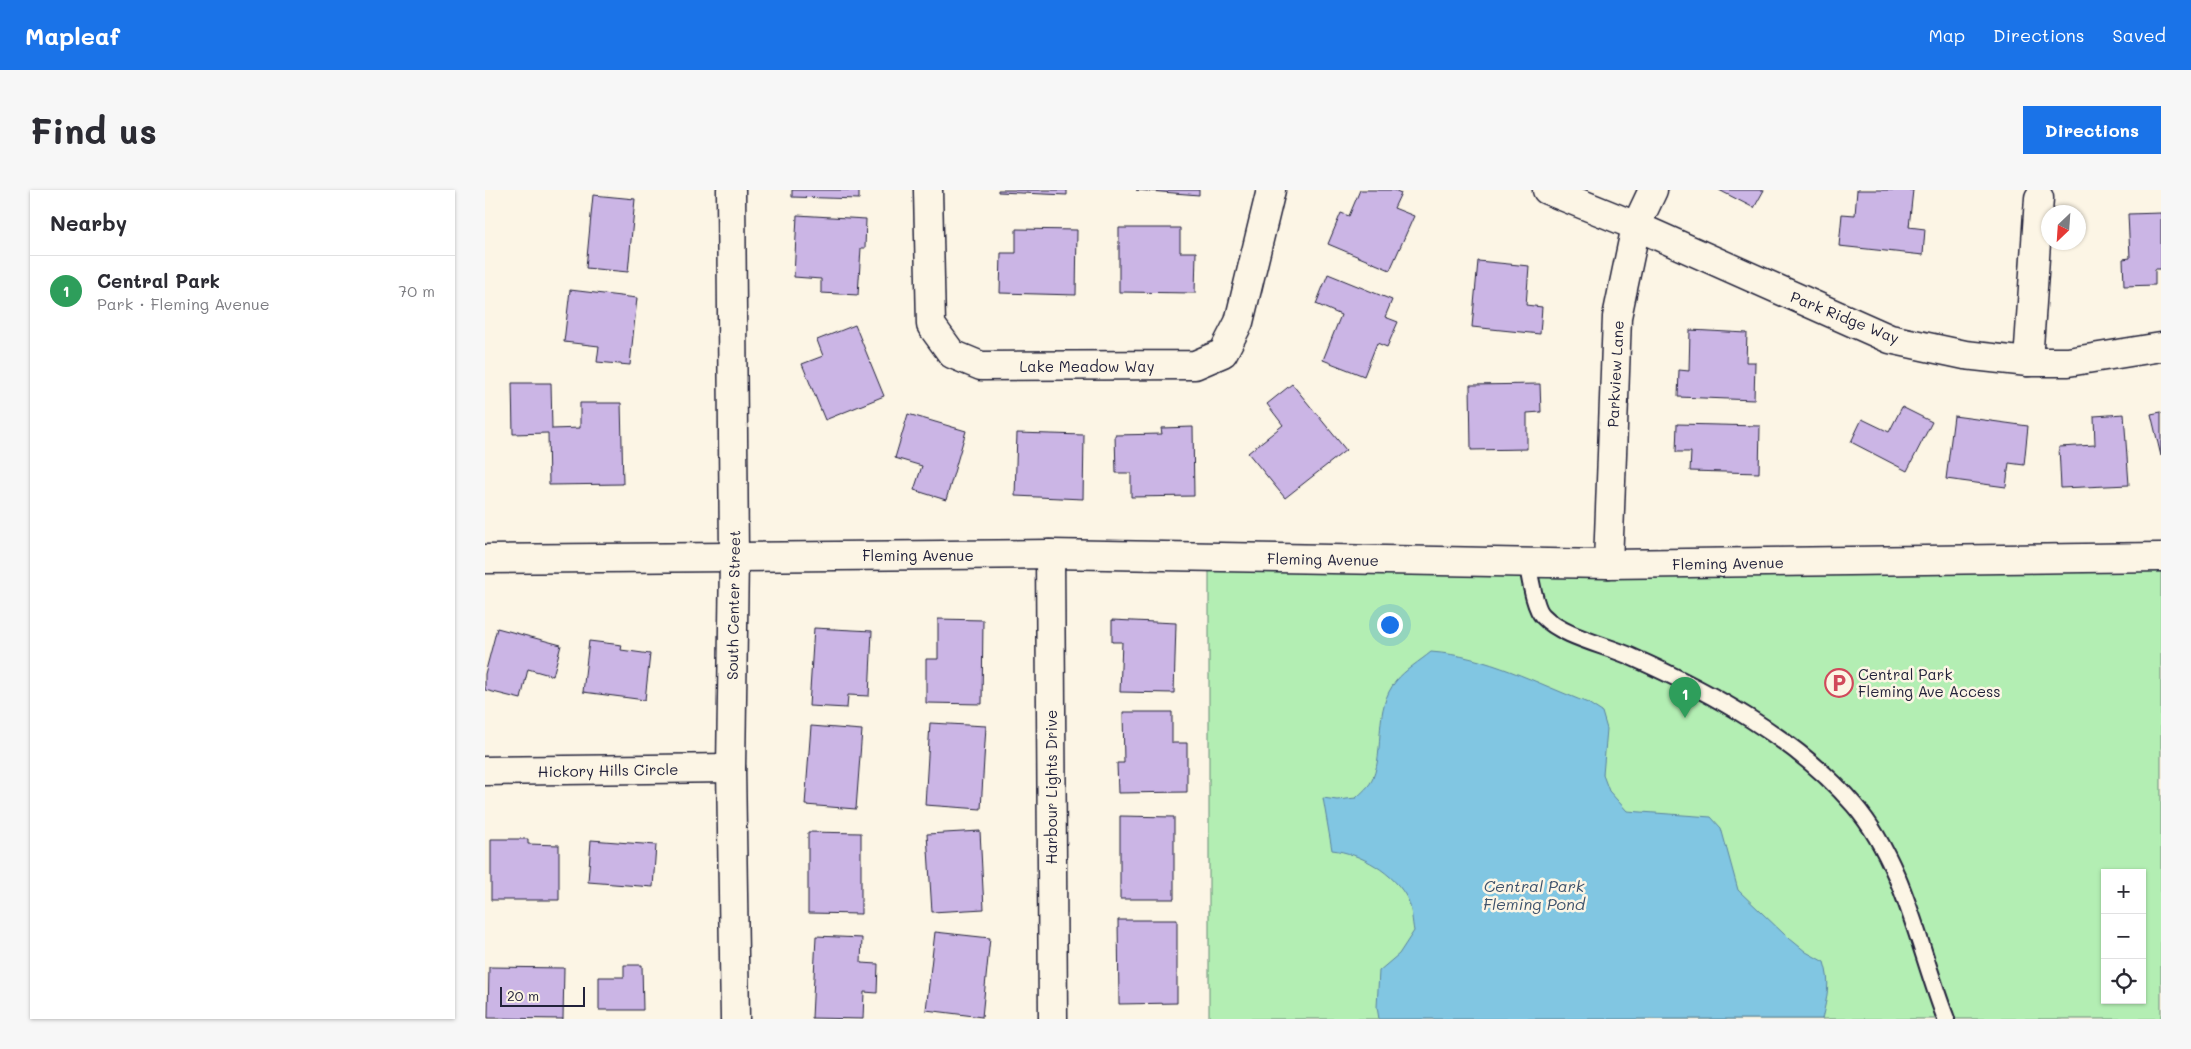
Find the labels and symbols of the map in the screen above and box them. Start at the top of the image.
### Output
north arrow [2041,205,2086,250]
street label: Park Ridge Way [1788,286,1903,348]
street label: Parkview Lane [1602,320,1628,428]
street label: Lake Meadow Way [1019,356,1155,376]
street label: South Center Street [722,530,744,680]
street label: Fleming Avenue [862,545,974,565]
street label: Fleming Avenue [1267,548,1379,570]
street label: Fleming Avenue [1672,552,1784,574]
your location [1377,612,1403,638]
place label: Central Park Fleming Ave Access [1858,664,2001,701]
parking icon: Central Park Fleming Ave Access [1824,668,1854,698]
pin: 1 [1669,677,1701,718]
street label: Harbour Lights Drive [1041,710,1061,864]
street label: Hickory Hills Circle [537,759,679,781]
water label: Central Park Fleming Pond [1483,875,1586,914]
scale bar [500,984,585,1007]

